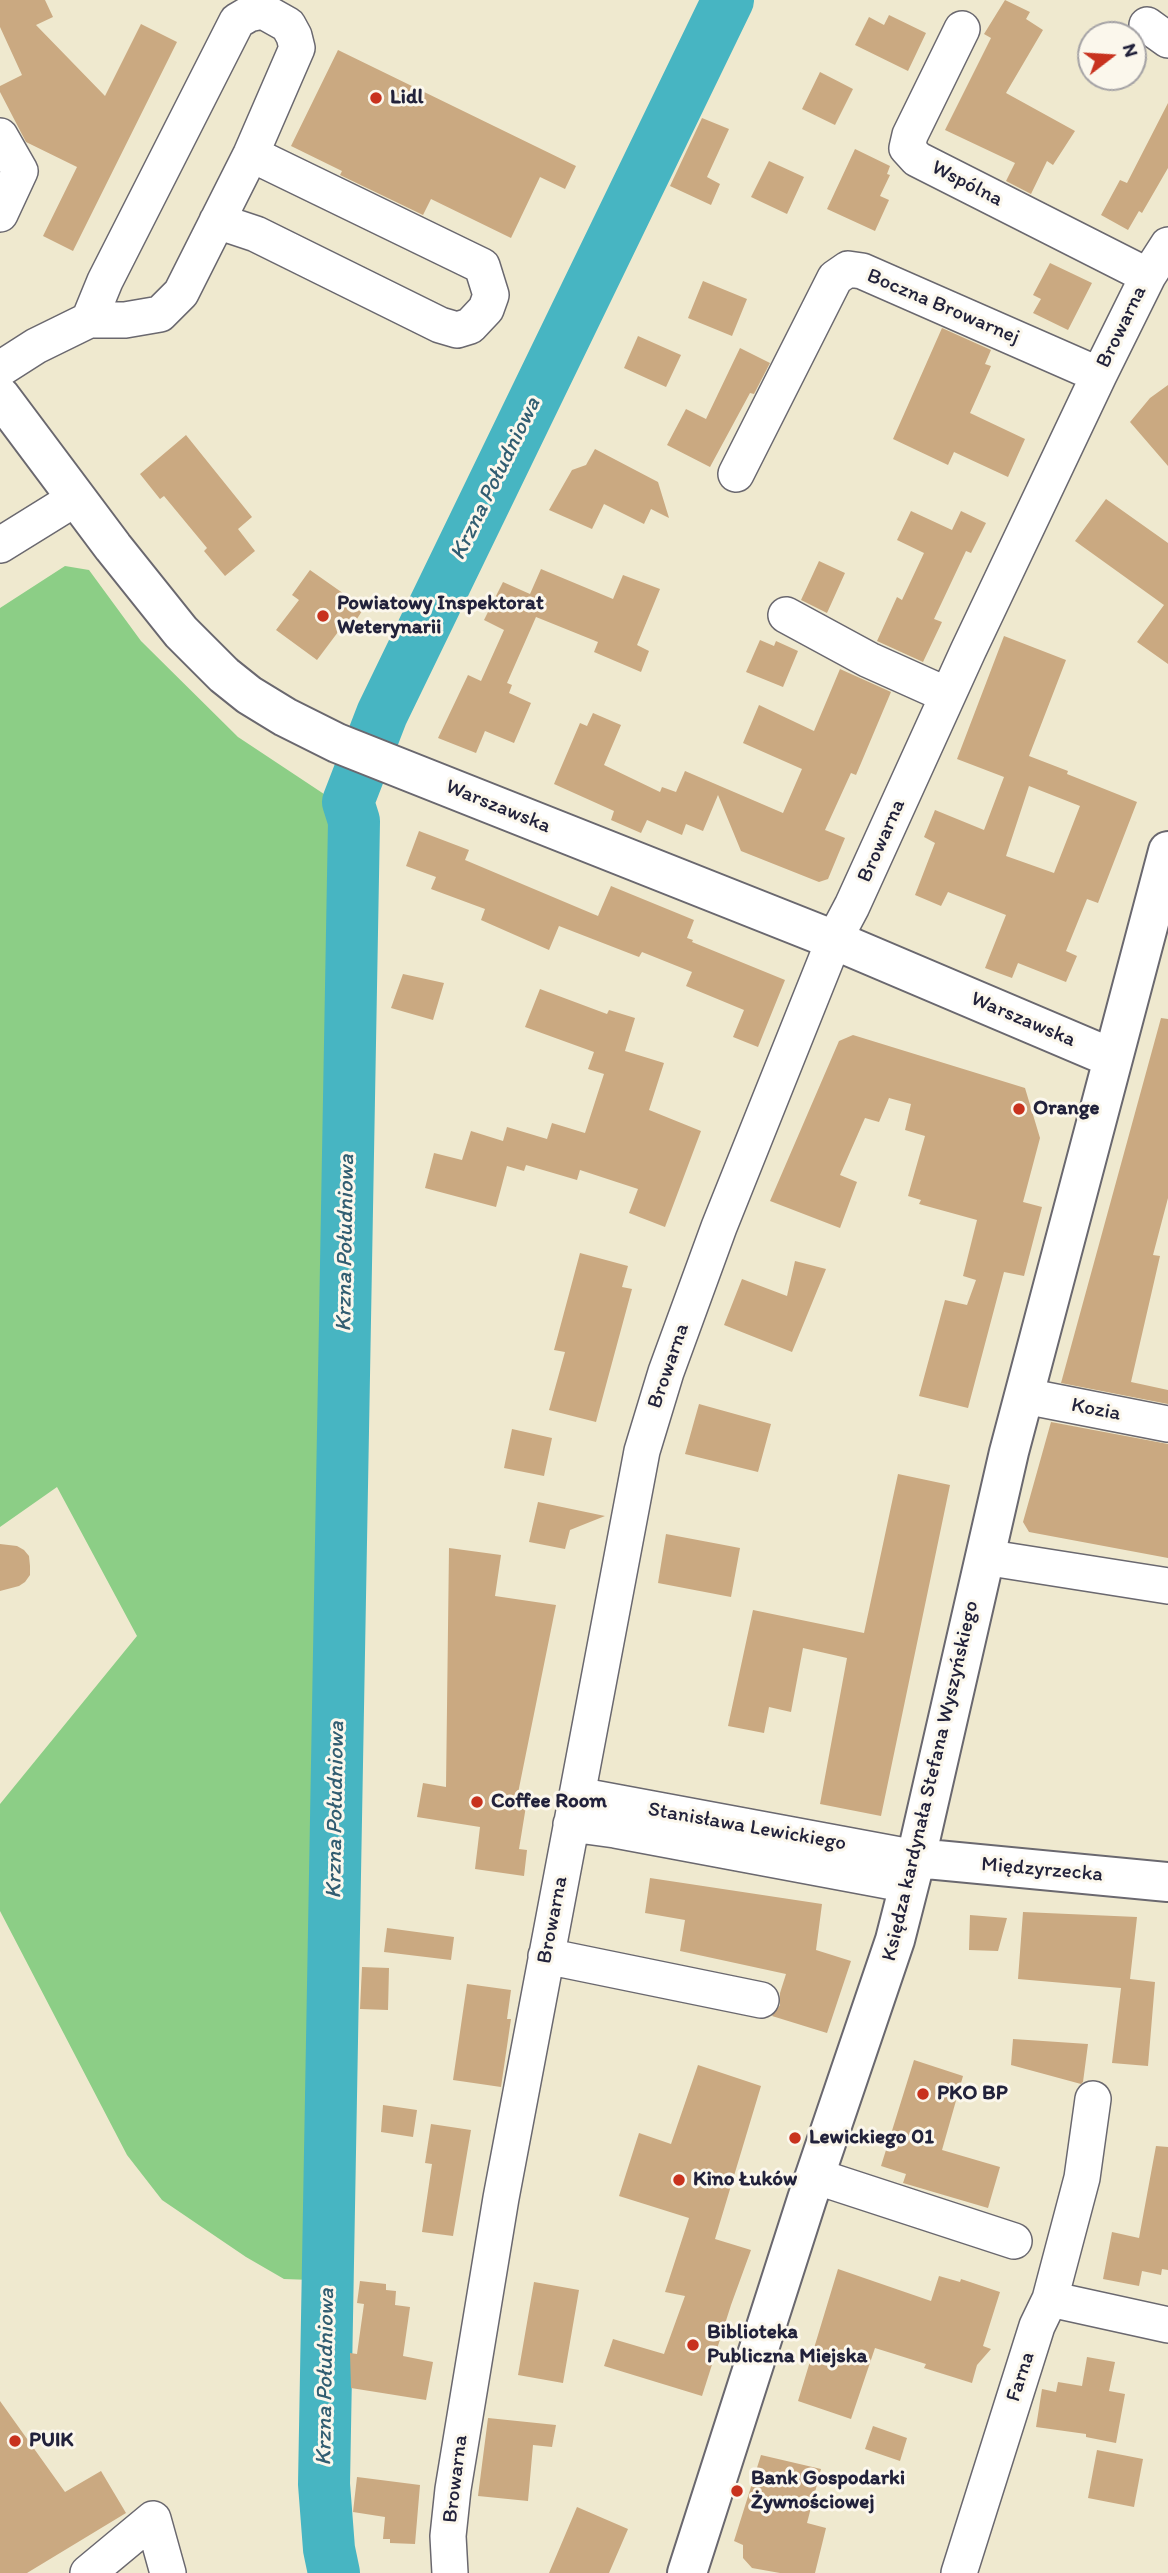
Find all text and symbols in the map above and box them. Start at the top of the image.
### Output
north arrow [1077,21,1147,91]
text: N [1118,41,1144,60]
place label: Lidl [390,85,424,111]
marker: Lidl [368,90,384,106]
street label: Wspólna [927,155,1007,213]
street label: Boczna Browarnej [863,263,1023,351]
street label: Browarna [1091,282,1153,372]
water label: Krzna Południowa [445,393,547,565]
place label: Powiatowy Inspektorat Weterynarii [337,591,544,641]
marker: Powiatowy Inspektorat Weterynarii [315,608,331,624]
street label: Warszawska [442,774,554,840]
street label: Browarna [853,796,911,886]
street label: Warszawska [967,987,1079,1053]
place label: Orange [1033,1096,1099,1122]
marker: Orange [1011,1101,1027,1117]
water label: Krzna Południowa [331,1154,361,1332]
street label: Browarna [643,1320,695,1412]
street label: Kozia [1069,1393,1123,1427]
street label: Księdza kardynała Stefana Wyszyńskiego [877,1598,985,1964]
water label: Krzna Południowa [321,1721,351,1899]
place label: Coffee Room [491,1789,607,1815]
marker: Coffee Room [469,1794,485,1810]
street label: Stanisława Lewickiego [646,1797,848,1857]
street label: Międzyrzecka [980,1852,1104,1888]
street label: Browarna [532,1874,574,1966]
place label: PKO BP [937,2081,1008,2107]
marker: PKO BP [915,2086,931,2102]
place label: Lewickiego 01 [809,2125,934,2151]
marker: Lewickiego 01 [787,2130,803,2146]
place label: Kino Łuków [693,2167,797,2193]
marker: Kino Łuków [671,2172,687,2188]
water label: Krzna Południowa [311,2288,341,2466]
place label: Biblioteka Publiczna Miejska [707,2320,867,2370]
marker: Biblioteka Publiczna Miejska [685,2337,701,2353]
street label: Farna [1001,2349,1041,2405]
place label: PUIK [29,2428,74,2454]
marker: PUIK [7,2433,23,2449]
street label: Browarna [438,2434,474,2524]
place label: Bank Gospodarki Żywnościowej [751,2466,905,2516]
marker: Bank Gospodarki Żywnościowej [729,2483,745,2499]

